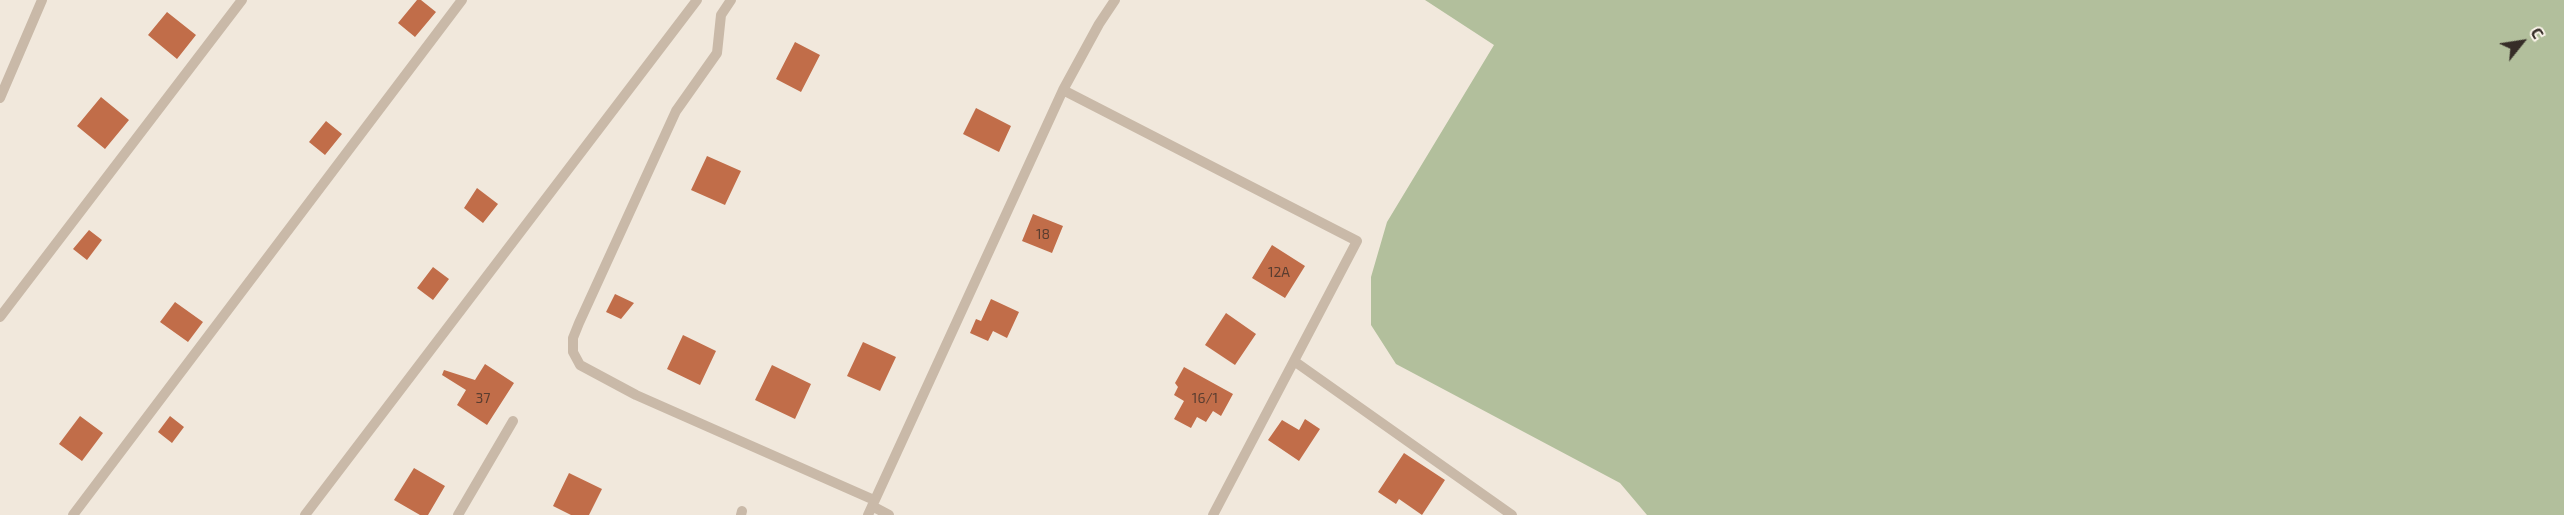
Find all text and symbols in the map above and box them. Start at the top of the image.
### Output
north arrow [2492,12,2552,72]
text: С [2527,24,2549,42]
house number: 18 [1036,226,1050,242]
house number: 12А [1268,264,1290,280]
house number: 37 [476,390,490,406]
house number: 16/1 [1192,390,1218,406]

